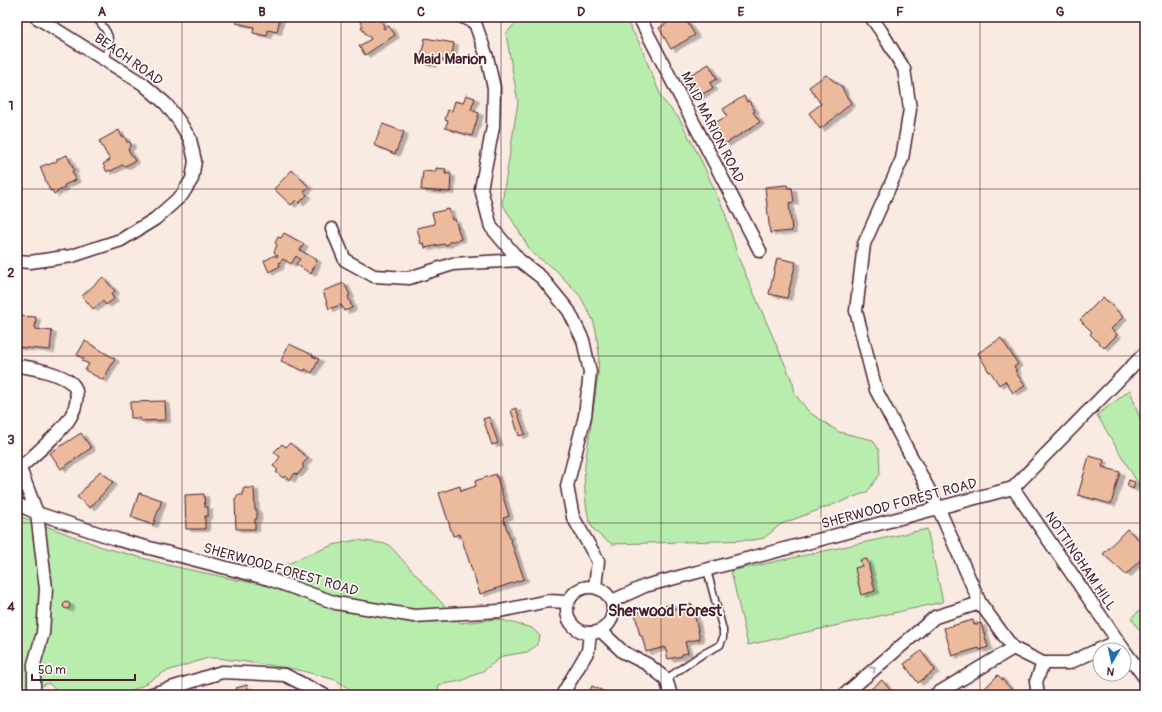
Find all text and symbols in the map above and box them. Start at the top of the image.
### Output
text: A [98,4,107,20]
text: B [258,4,266,20]
text: C [417,4,425,20]
text: D [577,4,585,20]
text: E [738,4,745,20]
text: F [896,4,904,20]
text: G [1056,4,1065,20]
street label: BEACH ROAD [91,30,166,89]
district label: Maid Marion [413,50,487,69]
street label: MAID MARION ROAD [677,69,748,186]
text: 1 [8,98,14,114]
text: 2 [7,265,15,281]
text: 3 [7,432,15,448]
street label: SHERWOOD FOREST ROAD [819,474,979,532]
street label: NOTTINGHAM HILL [1041,508,1120,614]
street label: SHERWOOD FOREST ROAD [201,539,361,600]
text: 4 [7,599,15,615]
district label: Sherwood Forest [608,601,723,621]
north arrow [1092,642,1132,682]
scale bar [32,656,135,682]
text: 50 m [38,663,66,678]
text: N [1105,664,1115,678]
one-way arrow [868,667,876,674]

